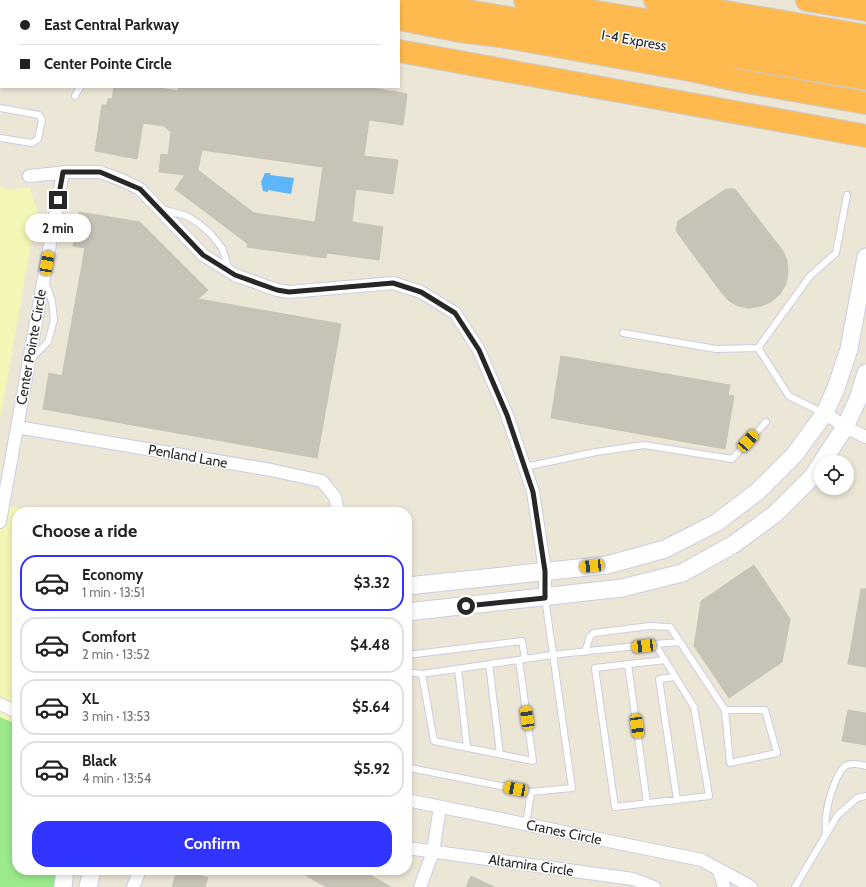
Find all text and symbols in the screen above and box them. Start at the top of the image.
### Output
text: East Central Parkway [44,16,179,34]
street label: I-4 Express [600,25,668,55]
text: Center Pointe Circle [44,55,172,73]
route end [49,191,67,209]
callout: 2 min [25,214,91,242]
text: 2 min [42,220,74,236]
car [39,250,55,276]
street label: Center Pointe Circle [12,288,50,406]
car [736,428,760,454]
street label: Penland Lane [147,440,229,472]
map controls [814,455,854,495]
button: locate [814,455,854,495]
text: Choose a ride [32,520,137,542]
car [579,559,605,573]
icon: car [34,565,70,601]
text: Economy [82,566,143,584]
text: $3.32 [354,574,390,592]
text: 1 min · 13:51 [82,584,145,600]
route start [457,597,475,615]
icon: car [34,627,70,663]
text: Comfort [82,628,136,646]
text: $4.48 [350,636,390,654]
car [631,639,657,653]
text: 2 min · 13:52 [82,646,150,662]
icon: car [34,689,70,725]
text: XL [82,690,99,708]
text: $5.64 [352,698,390,716]
car [519,705,535,731]
text: 3 min · 13:53 [82,708,150,724]
car [629,713,645,739]
icon: car [34,751,70,787]
text: Black [82,752,117,770]
text: $5.92 [354,760,390,778]
text: 4 min · 13:54 [82,770,151,786]
car [503,781,529,797]
street label: Cranes Circle [525,815,603,849]
button: Confirm [32,821,392,867]
street label: Altamira Circle [487,850,575,880]

